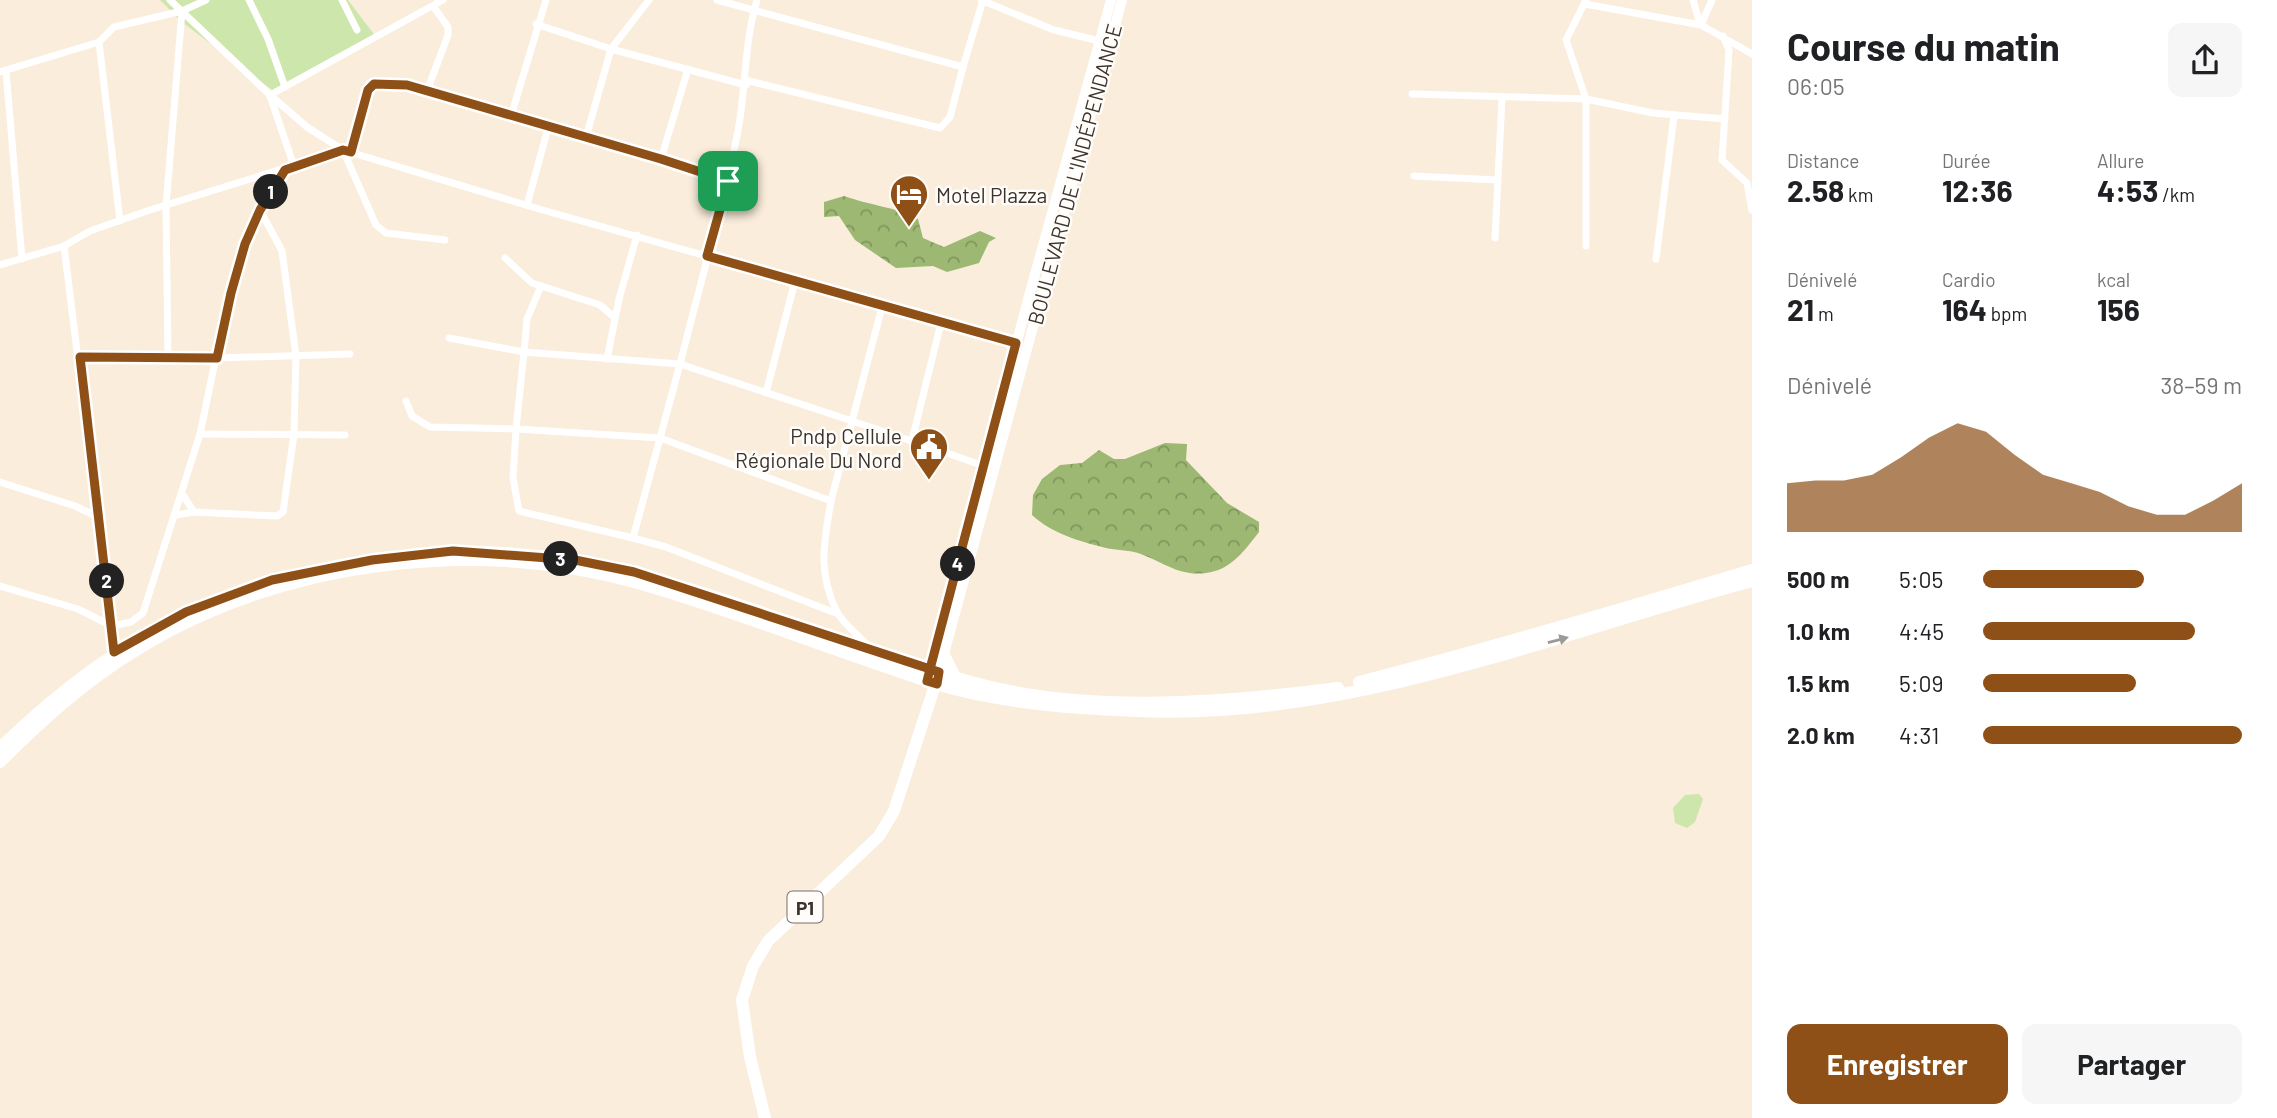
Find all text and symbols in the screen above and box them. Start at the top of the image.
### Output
street label: BOULEVARD DE L'INDÉPENDANCE [1022,21,1126,327]
text: Course du matin [1787,23,2060,69]
button: share [2168,23,2242,97]
text: 06:05 [1787,72,1844,100]
text: Distance [1787,149,1859,172]
text: Durée [1942,149,1991,172]
text: Allure [2097,149,2144,172]
pin [698,151,758,211]
icon: arrive [709,162,747,200]
text: 2.58 [1787,172,1844,208]
text: 12:36 [1942,172,2013,208]
text: 4:53 [2097,172,2158,208]
hotel icon: Motel Plazza [888,173,930,228]
pin: 1 [254,174,288,210]
text: 1 [267,180,274,203]
place label: Motel Plazza [936,182,1047,207]
text: km [1844,183,1873,206]
text: /km [2158,183,2195,206]
text: Dénivelé [1787,268,1857,291]
text: Cardio [1942,268,1996,291]
text: kcal [2097,268,2130,291]
text: 21 [1787,291,1814,327]
text: 164 [1942,291,1987,327]
text: 156 [2097,291,2140,327]
text: m [1814,302,1834,325]
text: bpm [1987,302,2027,325]
text: Dénivelé [1787,371,1872,399]
text: 38–59 m [2160,371,2242,399]
place label: Pndp Cellule Régionale Du Nord [735,423,902,472]
public building icon: Pndp Cellule Régionale Du Nord [908,426,950,481]
pin: 3 [544,542,578,576]
pin: 4 [940,546,976,582]
text: 3 [555,547,566,570]
text: 4 [952,552,963,575]
pin: 2 [90,564,124,598]
text: 500 m [1787,565,1849,593]
text: 5:05 [1899,565,1943,593]
text: 2 [101,569,112,592]
text: 1.0 km [1787,617,1850,645]
text: 4:45 [1899,617,1944,645]
one-way arrow [1547,634,1569,645]
text: 1.5 km [1787,669,1850,697]
text: 5:09 [1899,669,1944,697]
text: 2.0 km [1787,721,1855,749]
text: 4:31 [1899,721,1939,749]
road number: P1 [788,892,822,923]
button: Enregistrer [1787,1024,2008,1104]
button: Partager [2022,1024,2242,1104]

